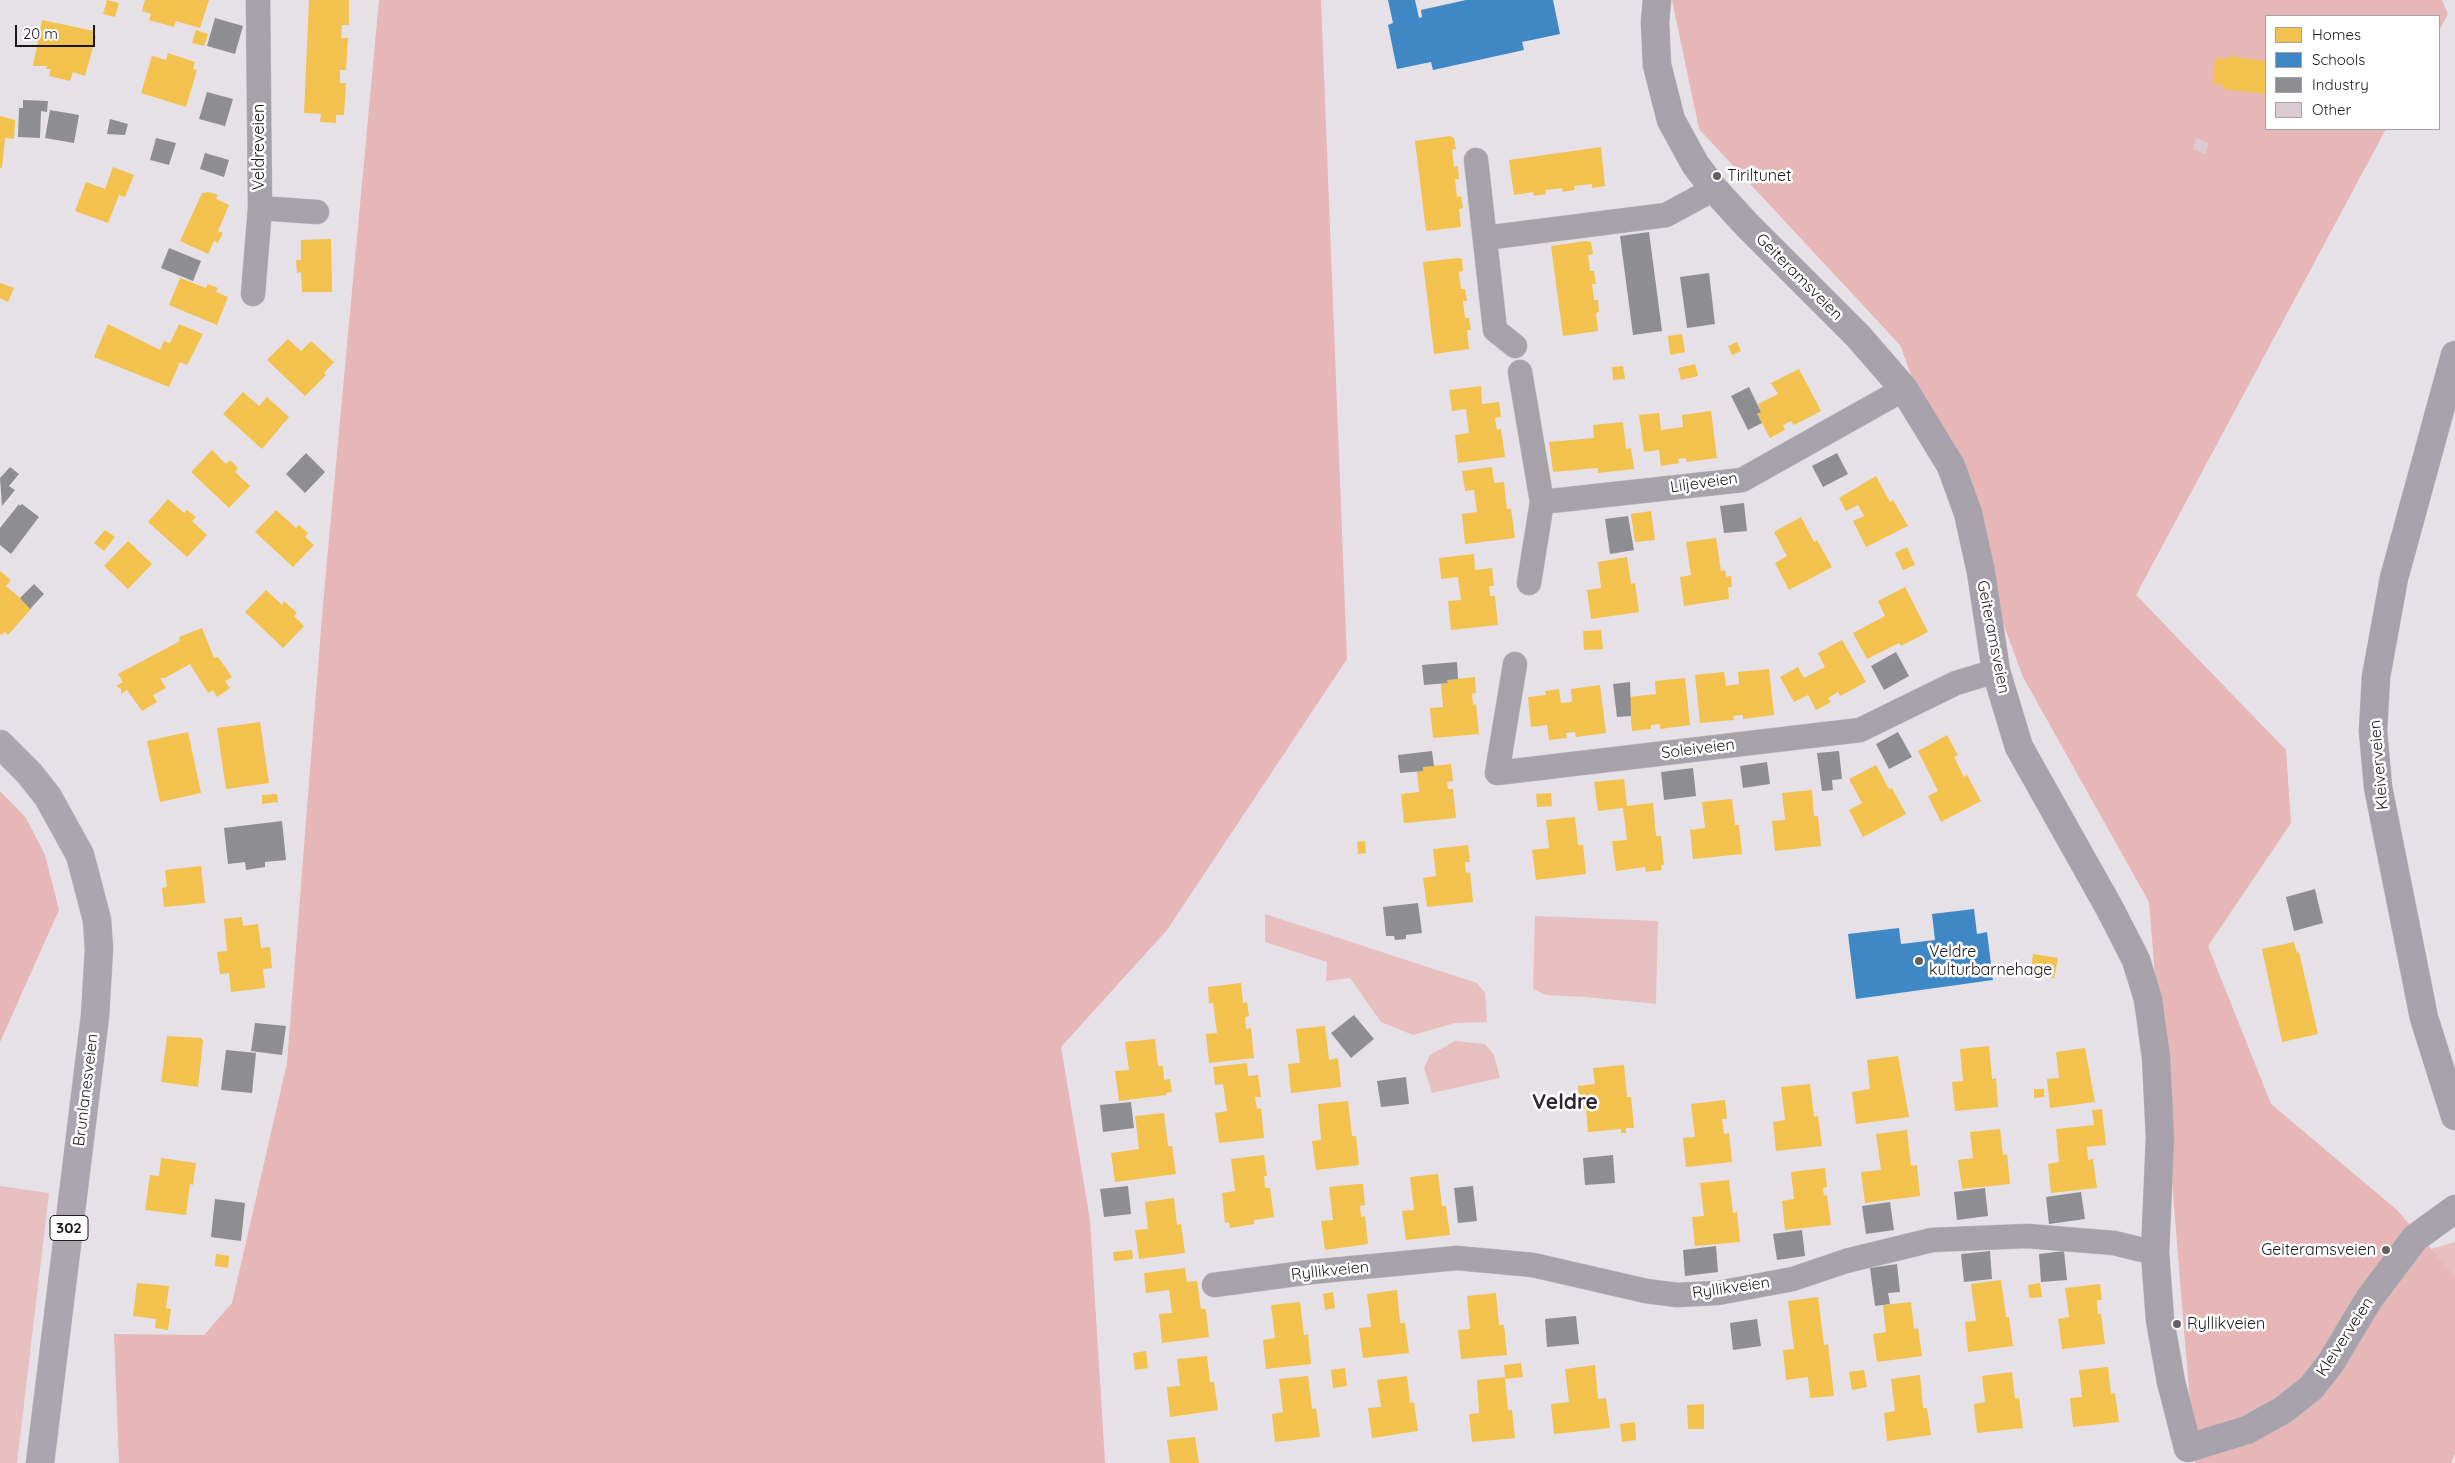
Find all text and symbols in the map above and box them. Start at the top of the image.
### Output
scale bar [18,15,98,47]
legend [2265,15,2440,130]
text: 20 m [23,24,58,43]
text: Homes [2312,25,2361,44]
text: Schools [2312,50,2365,69]
text: Industry [2312,75,2369,94]
text: Other [2312,100,2351,119]
street label: Veldreveien [249,104,269,190]
place label: Tiriltunet [1727,166,1792,186]
marker: Tiriltunet [1711,170,1723,182]
street label: Geiteramsveien [1752,230,1846,324]
street label: Liljeveien [1669,469,1739,497]
street label: Geiteramsveien [1973,579,2013,695]
street label: Kleiverveien [2366,719,2392,811]
street label: Soleiveien [1660,735,1736,763]
place label: Veldre kulturbarnehage [1929,942,2052,980]
marker: Veldre kulturbarnehage [1913,955,1925,967]
street label: Brunlanesveien [70,1033,102,1147]
district label: Veldre [1532,1090,1598,1116]
road number: 302 [50,1216,88,1240]
place label: Geiteramsveien [2261,1240,2376,1260]
marker: Geiteramsveien [2380,1244,2392,1256]
street label: Ryllikveien [1290,1257,1370,1285]
street label: Ryllikveien [1691,1273,1771,1303]
street label: Kleiverveien [2312,1294,2378,1380]
place label: Ryllikveien [2187,1314,2265,1334]
marker: Ryllikveien [2171,1318,2183,1330]

